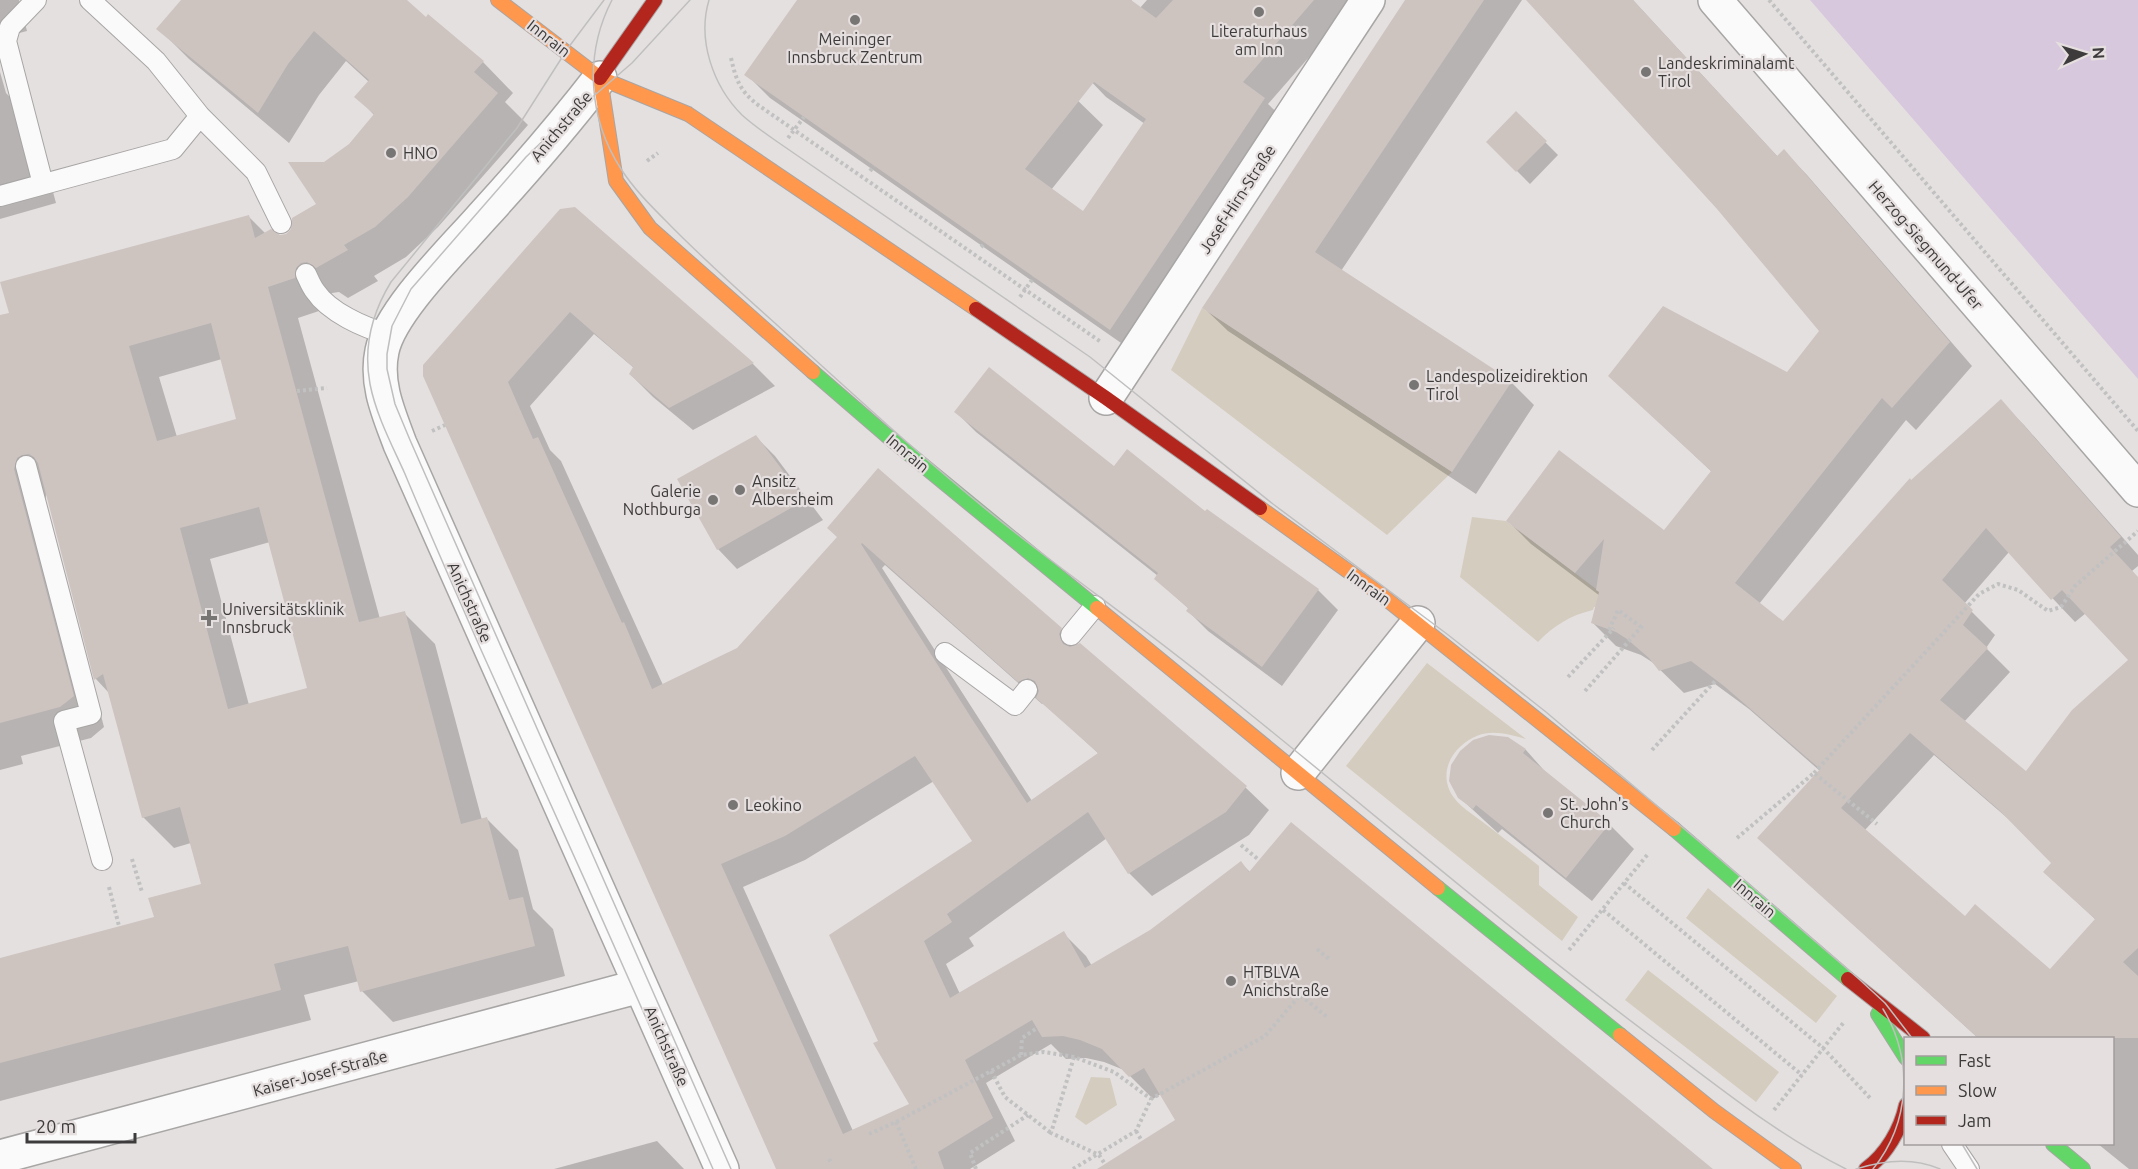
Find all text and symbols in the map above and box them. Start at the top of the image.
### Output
marker: Literaturhaus am Inn [1252,5,1266,19]
marker: Meininger Innsbruck Zentrum [848,13,862,27]
street label: Innrain [524,16,574,60]
place label: Literaturhaus am Inn [1211,22,1307,58]
north arrow [2054,24,2114,84]
place label: Meininger Innsbruck Zentrum [787,30,923,66]
text: N [2090,46,2108,60]
place label: Landeskriminalamt Tirol [1658,54,1795,90]
marker: Landeskriminalamt Tirol [1639,65,1653,79]
street label: Anichstraße [526,87,596,165]
street label: Josef-Hirn-Straße [1195,141,1279,257]
place label: HNO [403,144,438,162]
marker: HNO [384,146,398,160]
street label: Herzog-Siegmund-Ufer [1865,177,1987,313]
place label: Landespolizeidirektion Tirol [1426,367,1588,403]
marker: Landespolizeidirektion Tirol [1407,378,1421,392]
street label: Innrain [883,430,933,476]
place label: Ansitz Albersheim [752,472,833,508]
place label: Galerie Nothburga [623,482,701,518]
marker: Ansitz Albersheim [733,483,747,497]
marker: Galerie Nothburga [706,493,720,507]
street label: Anichstraße [444,559,496,645]
street label: Innrain [1344,565,1394,609]
place label: Universitätsklinik Innsbruck [222,600,344,636]
marker: Universitätsklinik Innsbruck [200,609,218,627]
place label: St. John's Church [1560,795,1629,831]
place label: Leokino [745,796,802,814]
marker: Leokino [726,798,740,812]
marker: St. John's Church [1541,806,1555,820]
street label: Innrain [1730,875,1780,921]
place label: HTBLVA Anichstraße [1243,963,1329,999]
marker: HTBLVA Anichstraße [1224,974,1238,988]
street label: Anichstraße [641,1003,693,1089]
legend [1904,1037,2114,1145]
street label: Kaiser-Josef-Straße [251,1046,389,1100]
text: Fast [1958,1050,1991,1070]
text: Slow [1958,1080,1997,1100]
scale bar [27,1106,135,1144]
text: Jam [1958,1110,1992,1130]
text: 20 m [36,1116,76,1136]

